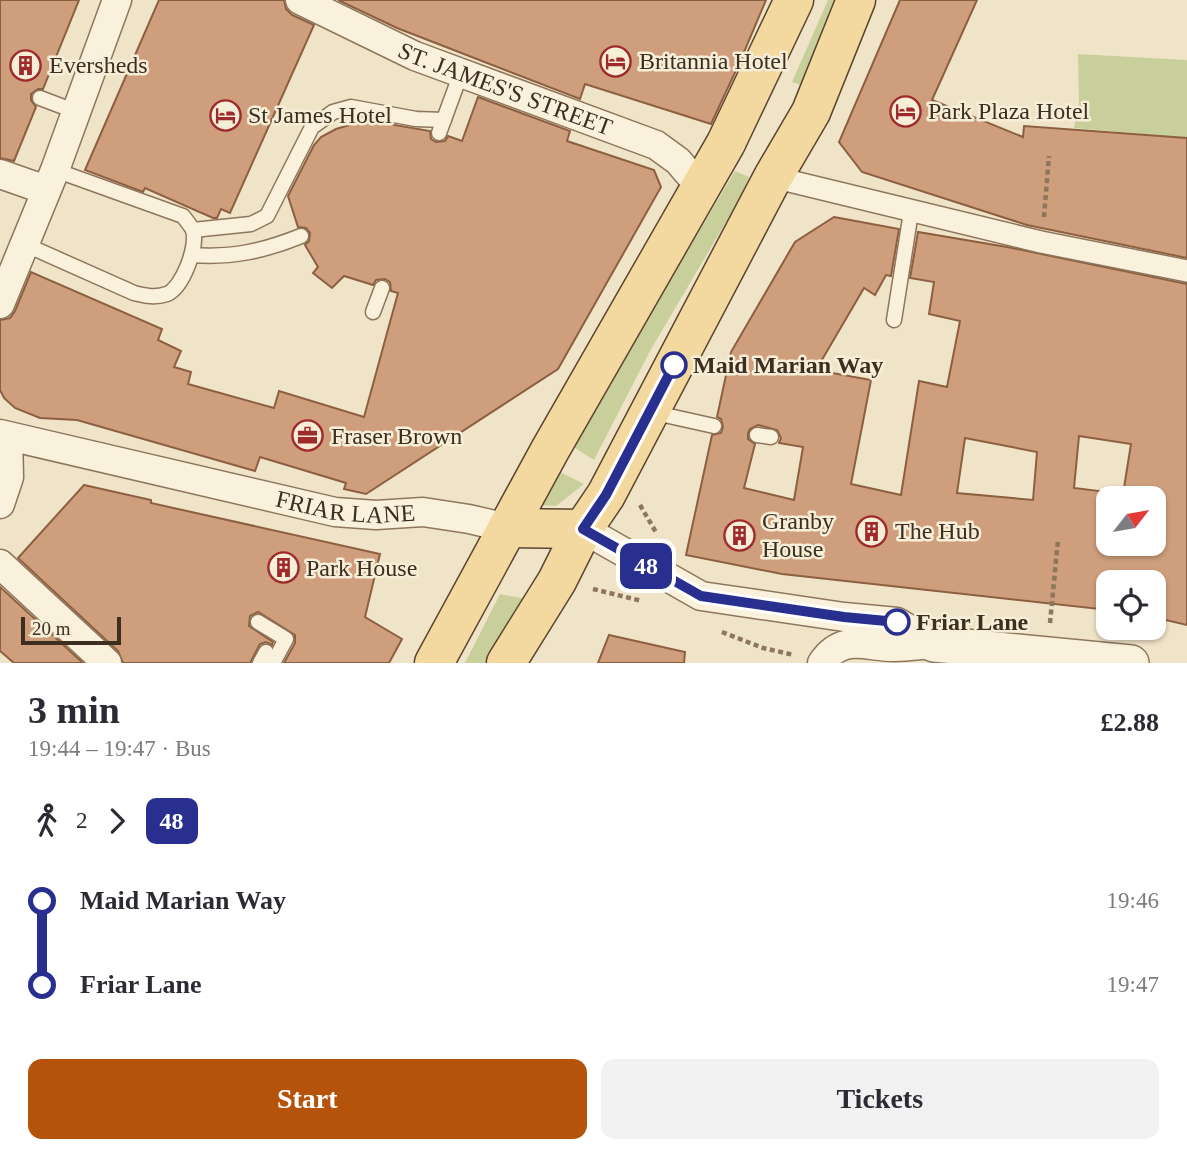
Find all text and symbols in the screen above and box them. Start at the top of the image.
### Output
street label: ST. JAMES'S STREET [394,37,616,141]
hotel icon: Britannia Hotel [599,44,633,78]
building icon: Eversheds [9,48,43,82]
place label: Britannia Hotel [639,48,788,74]
place label: Eversheds [49,52,148,78]
hotel icon: Park Plaza Hotel [888,94,922,128]
hotel icon: St James Hotel [208,98,242,132]
place label: Park Plaza Hotel [928,98,1090,124]
place label: St James Hotel [248,102,392,128]
marker: Maid Marian Way [661,352,687,378]
place label: Maid Marian Way [693,352,883,378]
office icon: Fraser Brown [291,419,325,453]
place label: Fraser Brown [331,423,462,449]
street label: FRIAR LANE [273,486,416,529]
north arrow [1096,486,1166,556]
map controls [1096,486,1166,640]
place label: Granby House [762,508,834,562]
building icon: The Hub [855,514,889,548]
building icon: Granby House [722,518,756,552]
place label: The Hub [895,518,980,544]
line badge: 48 [614,543,678,589]
building icon: Park House [266,551,300,585]
text: 48 [634,553,658,579]
place label: Park House [306,555,417,581]
button: locate [1096,570,1166,640]
marker: Friar Lane [884,609,910,635]
place label: Friar Lane [916,609,1029,635]
scale bar [21,614,121,646]
text: 20 m [32,618,71,639]
text: 3 min [28,689,120,731]
text: £2.88 [1101,708,1159,737]
text: 19:44 – 19:47 · Bus [28,736,211,761]
icon: walk [28,802,66,840]
icon: forward [98,802,136,840]
text: 2 [76,808,88,833]
text: 48 [160,808,184,834]
text: Maid Marian Way [80,886,286,915]
text: 19:46 [1107,888,1159,913]
text: Friar Lane [80,970,202,999]
text: 19:47 [1107,972,1159,997]
button: Start [28,1059,587,1139]
button: Tickets [601,1059,1159,1139]

